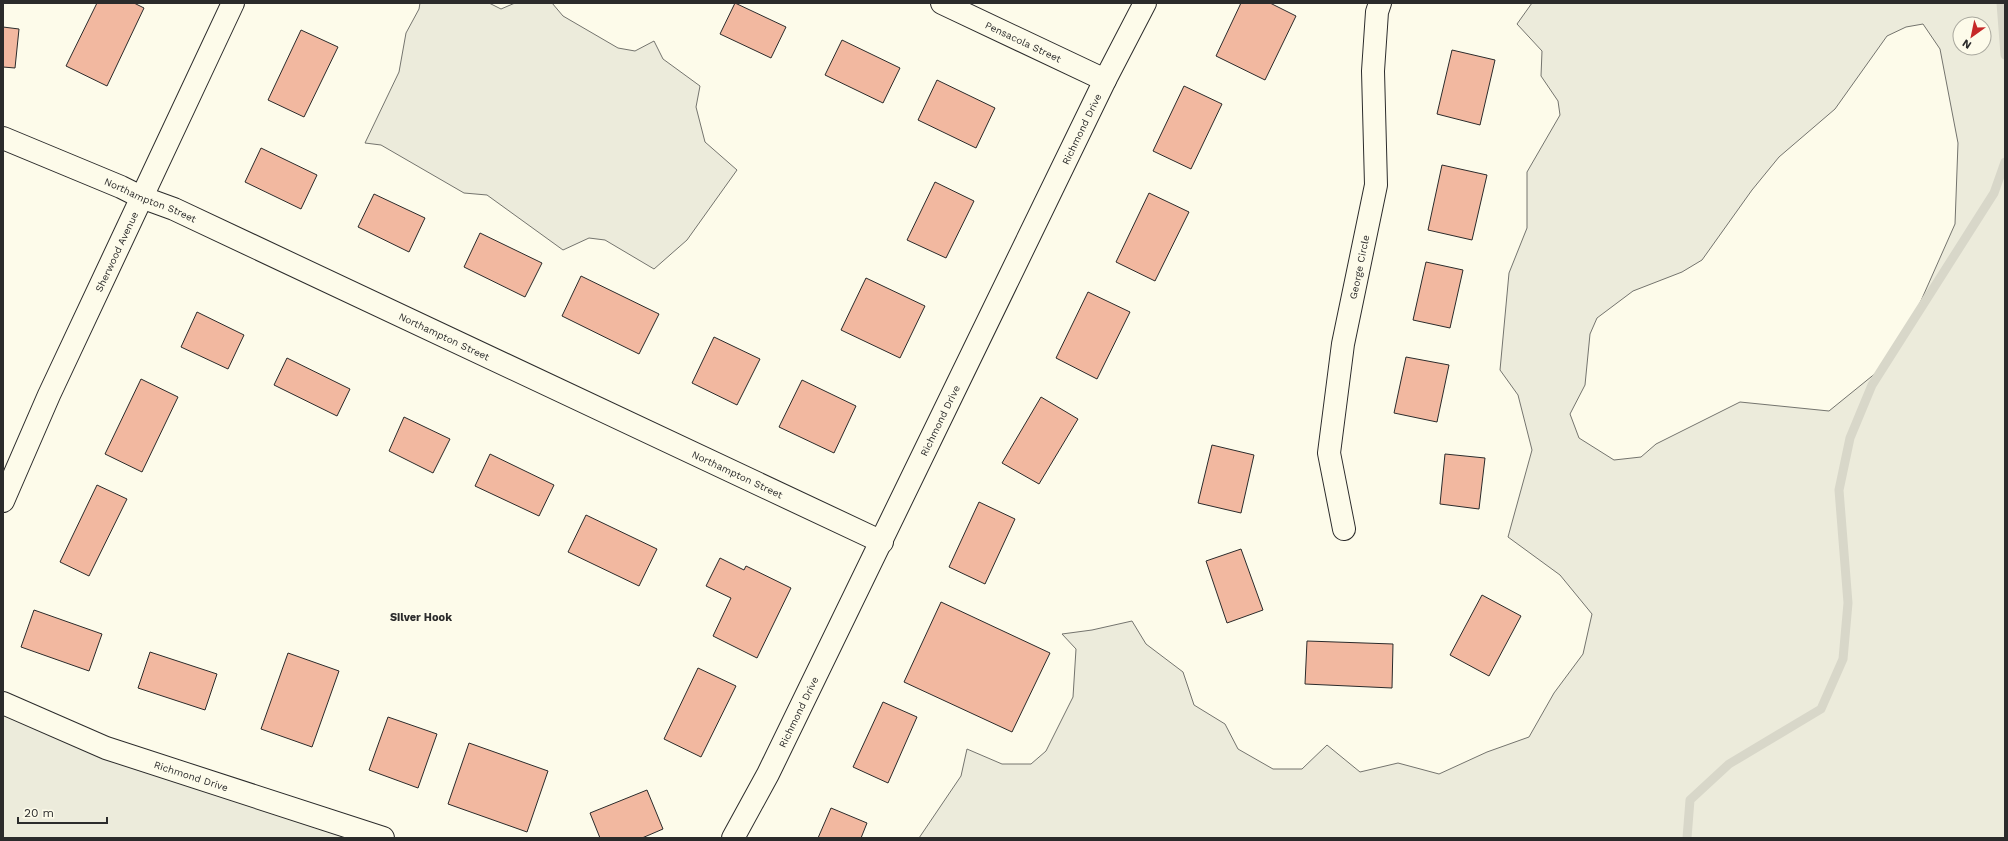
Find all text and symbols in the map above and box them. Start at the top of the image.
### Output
north arrow [1952,16,1992,56]
street label: Pensacola Street [983,19,1064,65]
text: N [1960,36,1974,52]
street label: Richmond Drive [1060,92,1104,166]
street label: Northampton Street [103,176,199,225]
street label: Sherwood Avenue [93,210,140,294]
street label: George Circle [1347,234,1372,300]
street label: Northampton Street [397,311,492,363]
street label: Richmond Drive [918,383,962,458]
street label: Northampton Street [690,448,785,501]
district label: Silver Hook [390,611,452,624]
street label: Richmond Drive [777,675,821,749]
street label: Richmond Drive [153,759,230,793]
scale bar [18,799,107,825]
text: 20 m [24,806,54,820]

